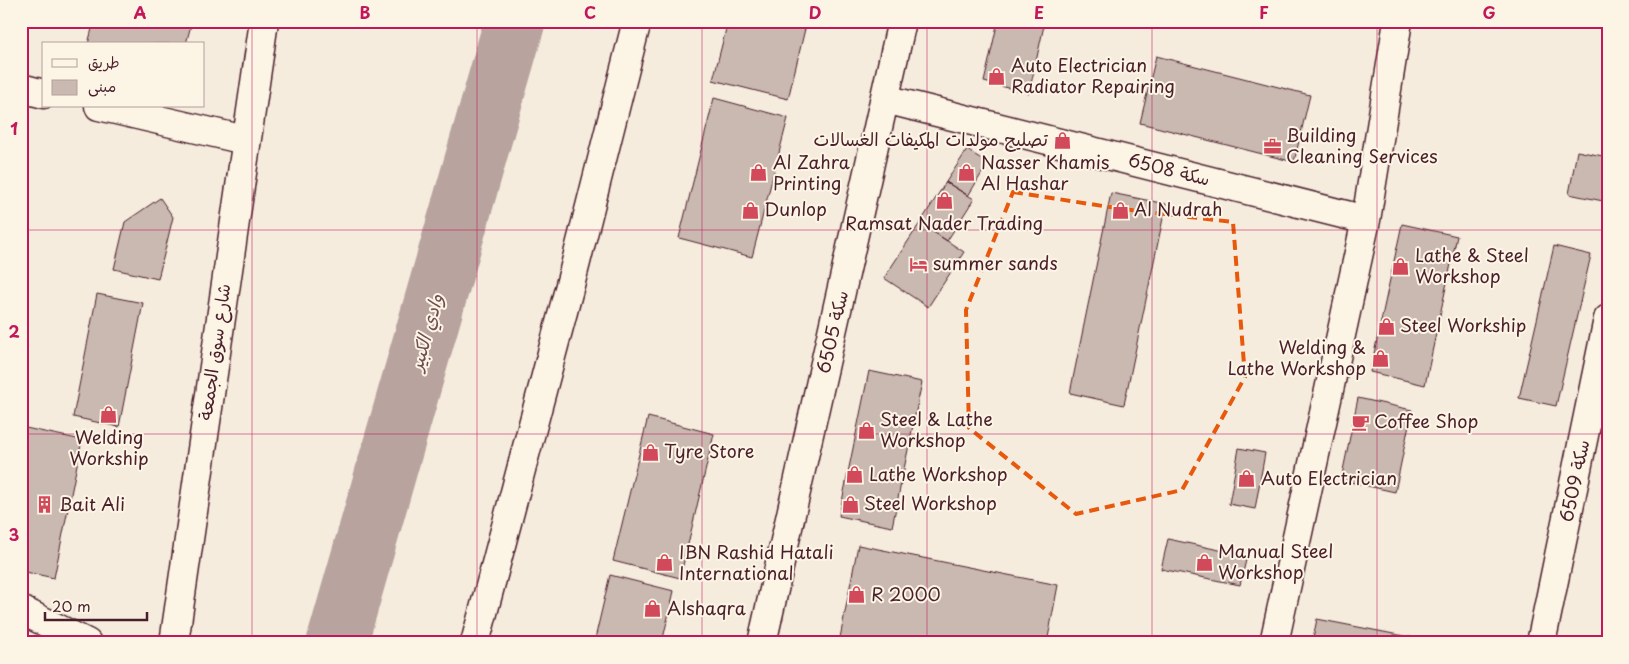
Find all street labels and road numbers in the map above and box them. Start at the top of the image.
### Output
street label: سكة 6508 [1126,145,1213,192]
street label: شارع سوق الجمعة [191,282,236,422]
street label: سكة 6505 [809,287,854,376]
street label: سكة 6509 [1552,437,1595,524]

